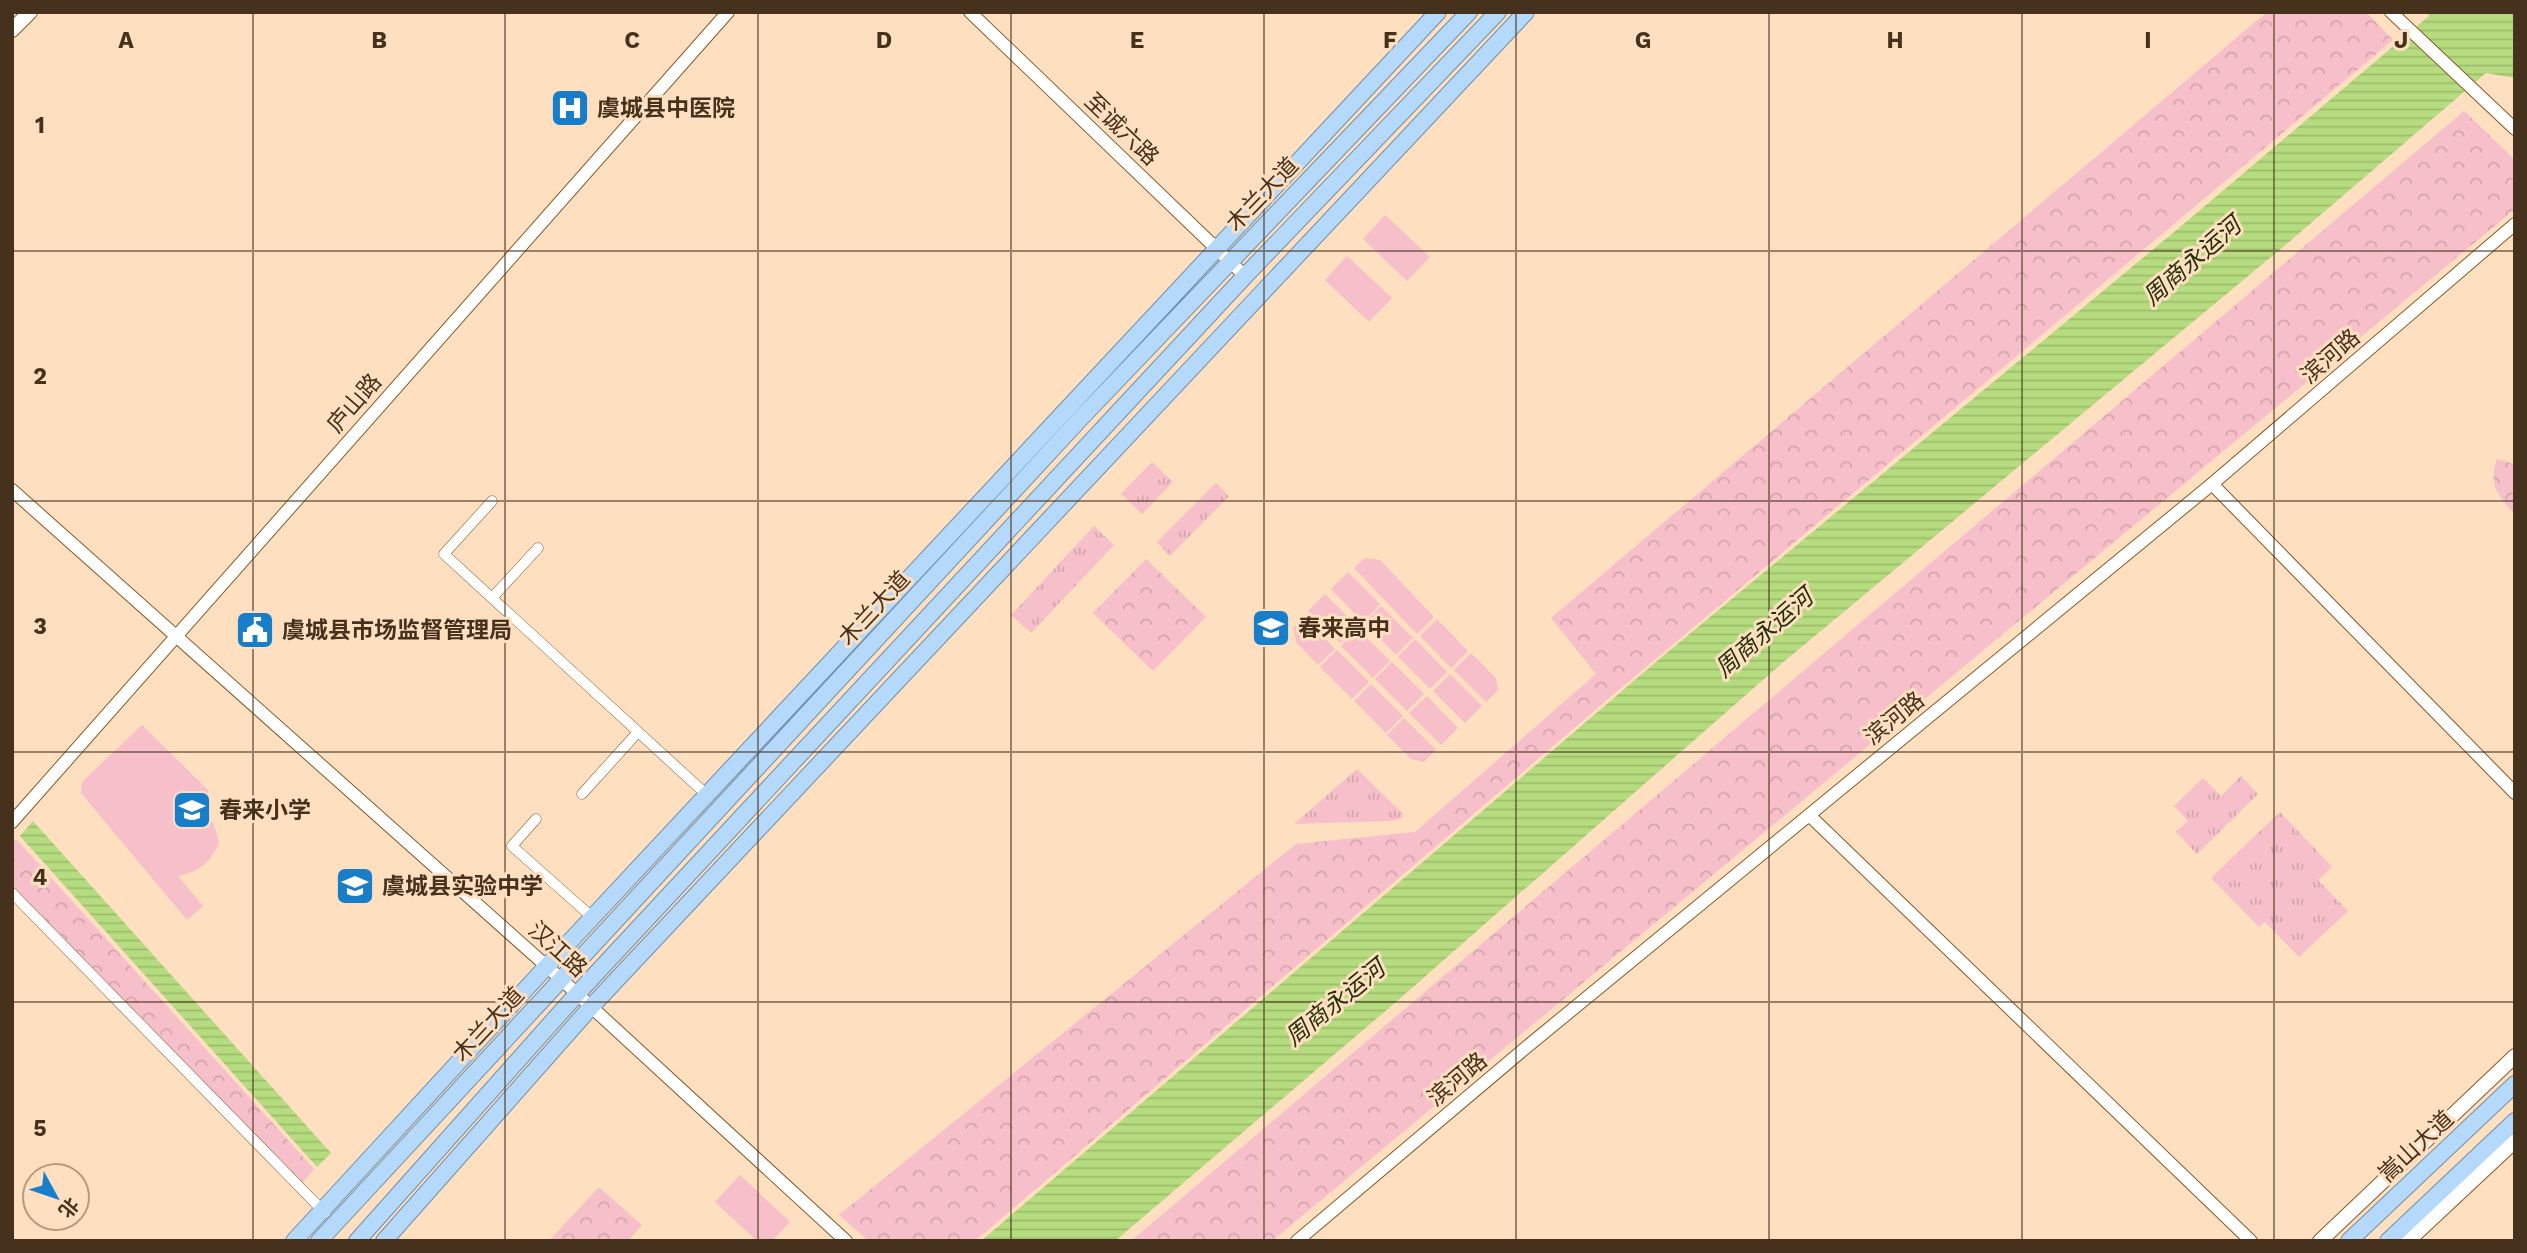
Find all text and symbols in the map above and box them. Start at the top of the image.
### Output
text: A [118,27,134,54]
text: B [371,27,387,54]
text: C [624,27,640,54]
text: D [876,27,892,54]
text: E [1130,27,1144,54]
text: F [1383,27,1397,54]
text: G [1635,27,1651,54]
text: H [1886,27,1904,54]
text: I [2144,27,2152,54]
text: J [2394,27,2408,54]
hospital icon: 虞城县中医院 [549,87,591,129]
street label: 至诚六路 [1079,88,1164,171]
place label: 虞城县中医院 [597,95,735,122]
text: 1 [35,112,45,139]
street label: 木兰大道 [1221,152,1304,237]
water label: 周商永运河 [2138,208,2249,311]
street label: 滨河路 [2295,324,2365,389]
text: 2 [33,363,47,390]
street label: 庐山路 [322,368,387,438]
street label: 木兰大道 [833,565,916,651]
water label: 周商永运河 [1710,580,1821,683]
school or university icon: 春来高中 [1250,607,1292,649]
public building icon: 虞城县市场监督管理局 [234,609,276,651]
text: 3 [33,613,47,640]
place label: 春来高中 [1298,615,1390,642]
place label: 虞城县市场监督管理局 [282,617,512,644]
street label: 滨河路 [1859,686,1930,751]
school or university icon: 春来小学 [171,789,213,831]
place label: 春来小学 [219,797,311,824]
text: 4 [33,864,48,891]
school or university icon: 虞城县实验中学 [334,865,376,907]
place label: 虞城县实验中学 [382,873,543,900]
street label: 汉江路 [523,916,592,982]
water label: 周商永运河 [1280,952,1394,1052]
street label: 木兰大道 [447,981,530,1067]
street label: 滨河路 [1422,1047,1492,1112]
street label: 嵩山大道 [2373,1105,2459,1188]
text: 5 [33,1115,47,1142]
north arrow [21,1162,91,1232]
text: 北 [54,1193,84,1222]

